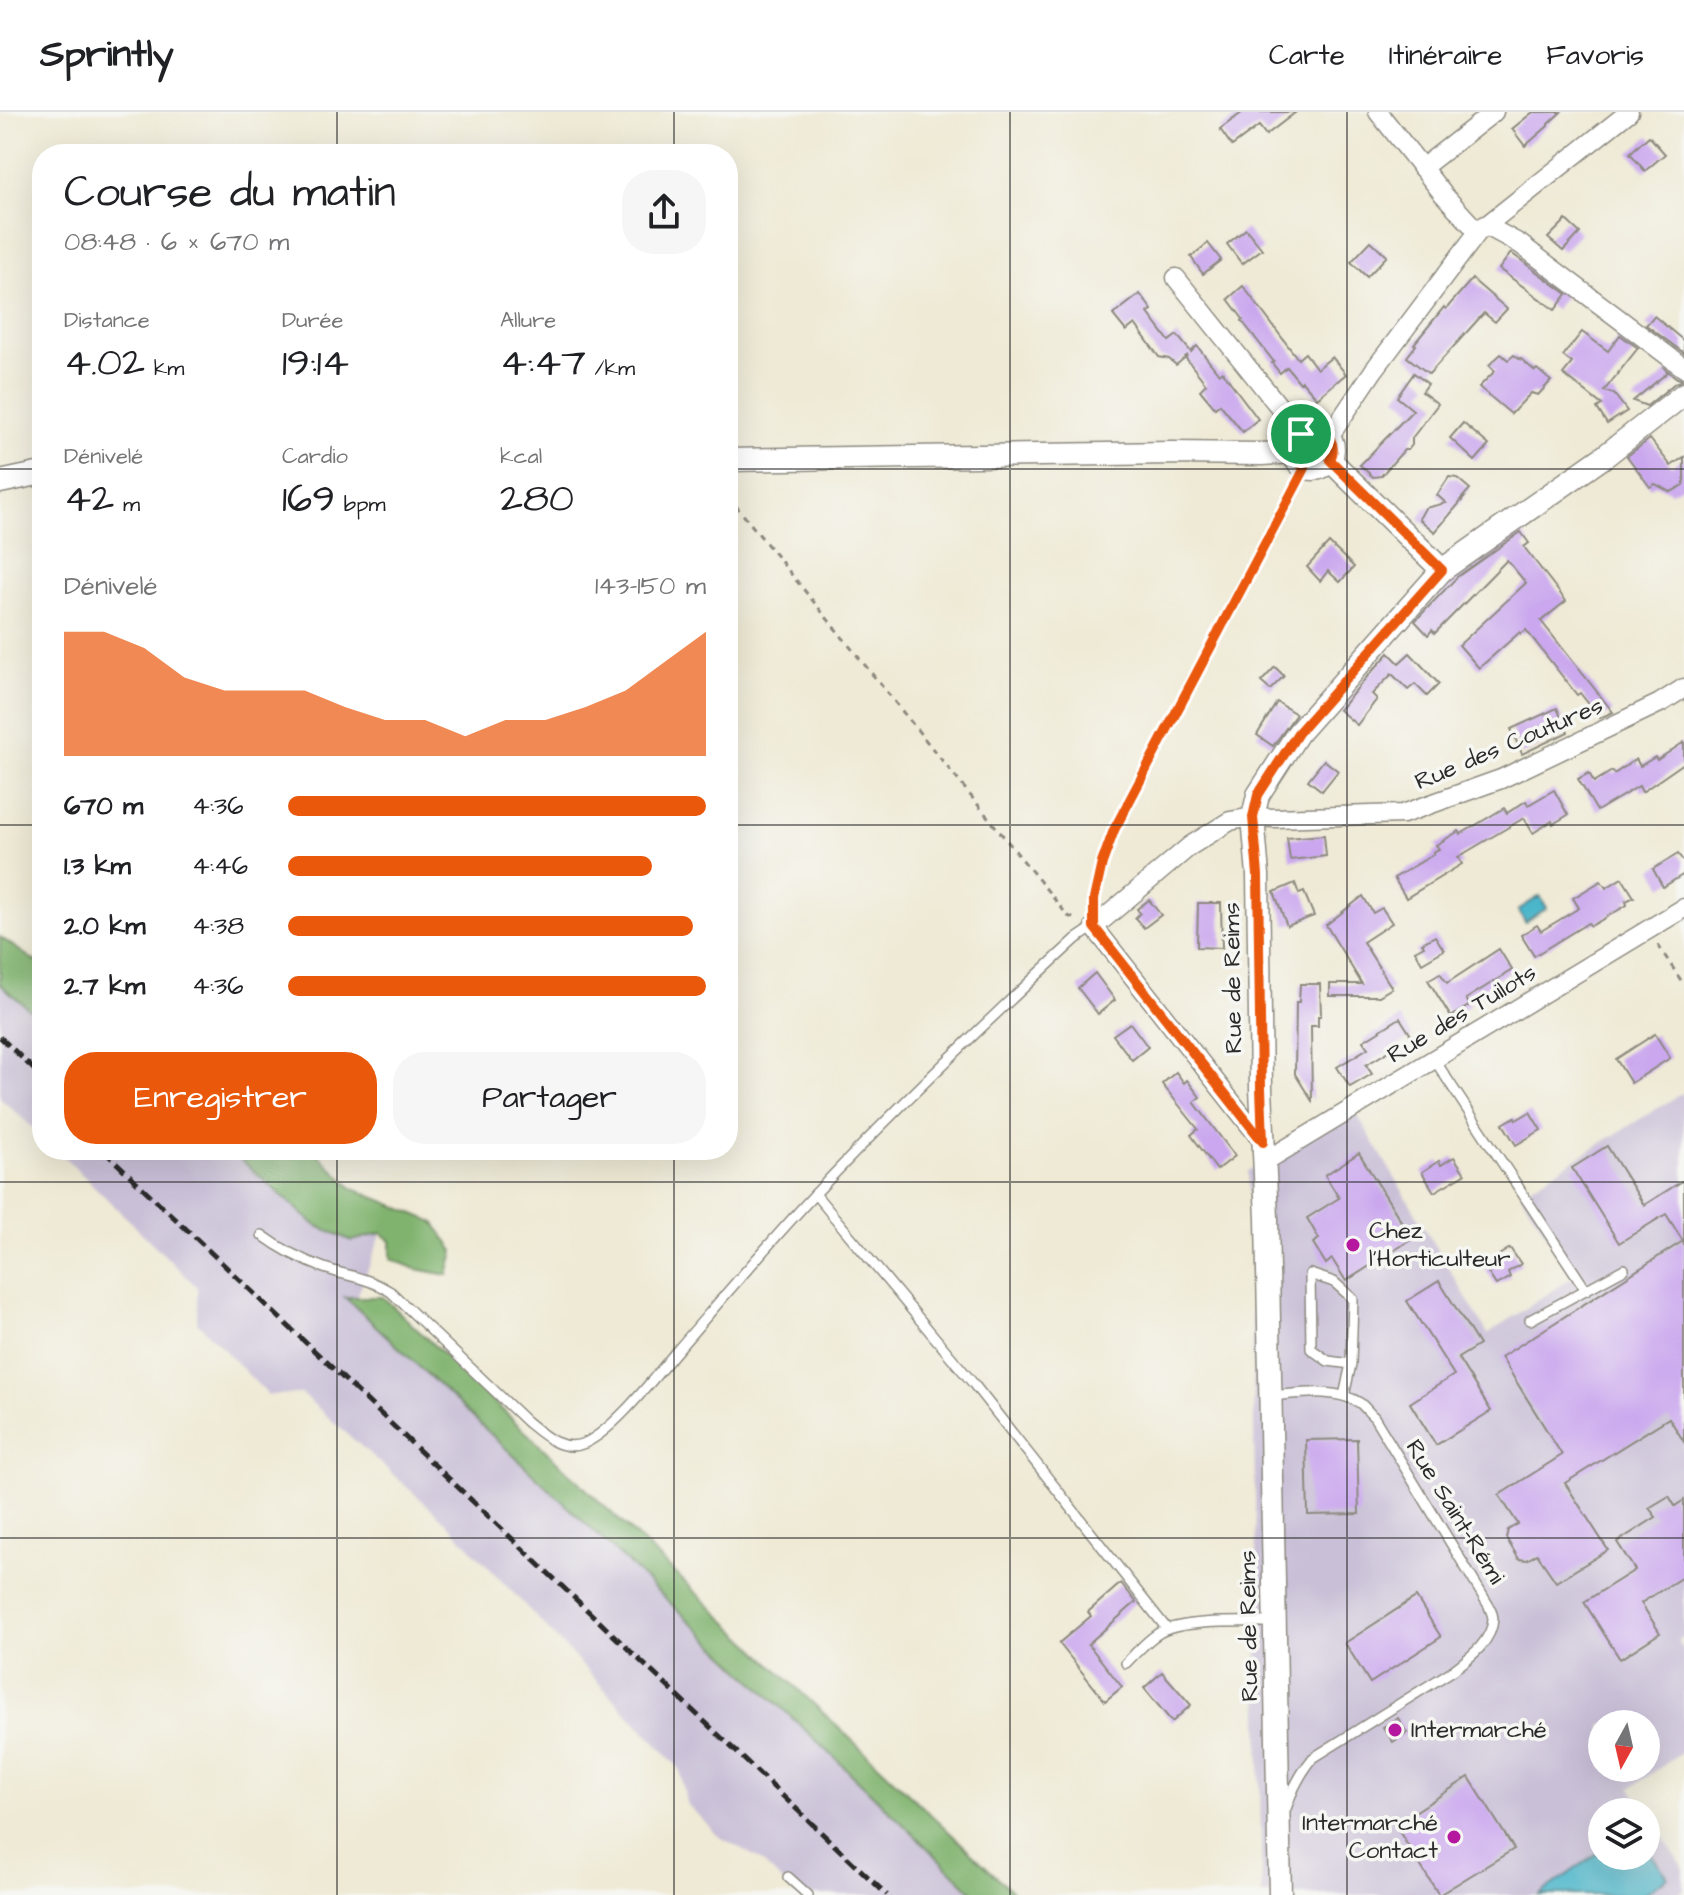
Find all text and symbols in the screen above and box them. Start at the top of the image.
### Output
text: Sprintly [40,29,173,81]
text: Carte [1269,36,1345,75]
text: Itinéraire [1389,36,1502,75]
text: Favoris [1546,36,1644,75]
text: Course du matin [64,163,396,224]
button: share [622,170,706,254]
text: 08:48 · 6 × 670 m [64,224,289,260]
text: Distance [64,305,150,336]
text: Durée [282,305,343,336]
text: Allure [500,305,556,336]
text: 4.02 [64,336,145,391]
text: 19:14 [282,336,349,391]
text: 4:47 [500,336,586,391]
text: km [145,353,184,384]
text: /km [586,353,635,384]
pin [1267,400,1335,468]
icon: arrive [1279,412,1323,456]
text: Dénivelé [64,441,143,472]
text: Cardio [282,441,348,472]
text: kcal [500,441,542,472]
text: 42 [64,472,114,527]
text: 169 [282,472,335,527]
text: 280 [500,472,574,527]
text: m [114,489,140,520]
text: bpm [335,489,386,520]
text: Dénivelé [64,568,158,604]
text: 143–150 m [595,568,706,604]
street label: Rue des Coutures [1410,689,1608,799]
text: 670 m [64,788,143,824]
text: 4:36 [192,788,244,824]
text: 1.3 km [64,848,131,884]
text: 4:46 [192,848,248,884]
street label: Rue de Reims [1215,902,1251,1054]
text: 2.0 km [64,908,146,944]
text: 4:38 [192,908,244,944]
street label: Rue des Tuilots [1381,956,1543,1072]
text: 2.7 km [64,968,145,1004]
text: 4:36 [192,968,244,1004]
button: Enregistrer [64,1052,377,1144]
button: Partager [393,1052,706,1144]
place label: Chez l'Horticulteur [1369,1214,1511,1276]
marker: Chez l'Horticulteur [1344,1236,1362,1254]
street label: Rue Saint-Rémi [1397,1433,1513,1591]
street label: Rue de Reims [1231,1550,1267,1702]
north arrow [1588,1710,1660,1782]
map controls [1588,1710,1660,1870]
place label: Intermarché [1411,1713,1547,1747]
marker: Intermarché [1386,1721,1404,1739]
button: layers [1588,1798,1660,1870]
place label: Intermarché Contact [1302,1806,1438,1868]
marker: Intermarché Contact [1445,1828,1463,1846]

